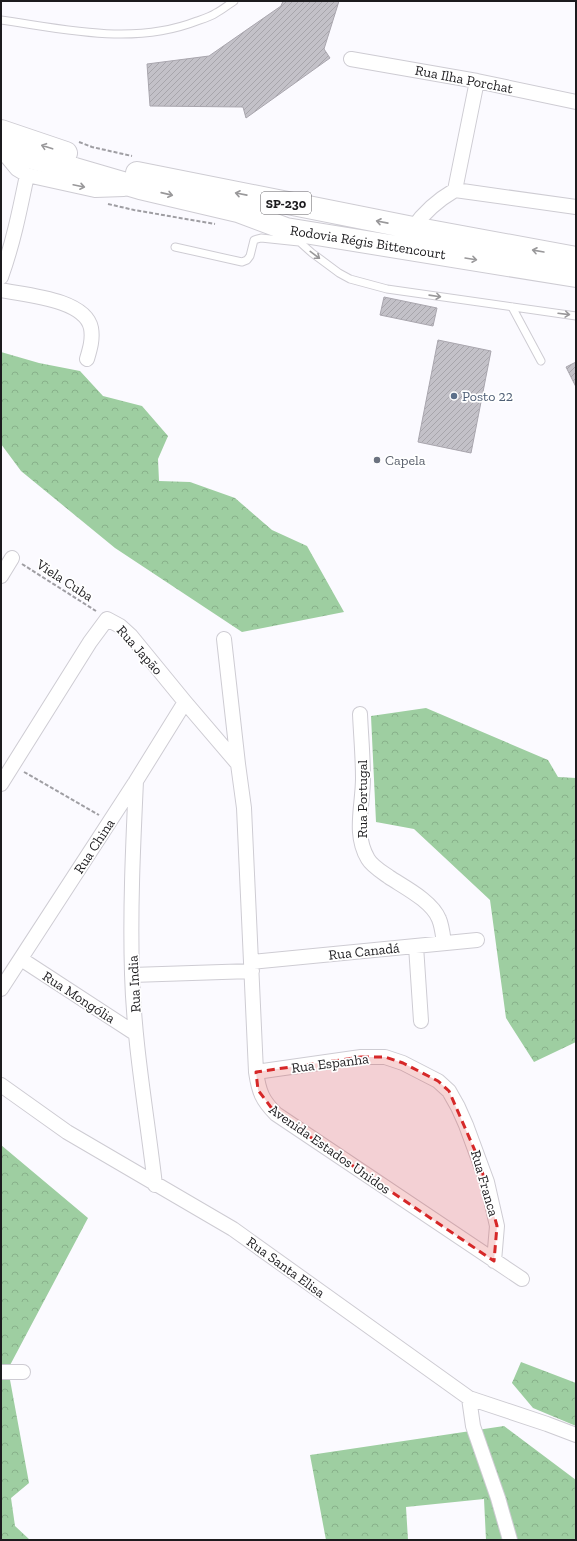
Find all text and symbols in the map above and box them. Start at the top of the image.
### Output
street label: Rua Ilha Porchat [413,62,515,97]
one-way arrow [41,142,53,150]
one-way arrow [72,183,85,191]
one-way arrow [235,189,248,197]
one-way arrow [160,191,173,199]
road number: SP-230 [261,192,311,214]
one-way arrow [376,218,389,226]
street label: Rodovia Régis Bittencourt [289,222,448,263]
one-way arrow [532,247,545,255]
one-way arrow [309,251,320,259]
one-way arrow [464,255,477,263]
one-way arrow [429,292,442,300]
one-way arrow [557,310,570,318]
place label: Posto 22 [462,388,513,405]
marker: Posto 22 [449,391,459,401]
place label: Capela [385,452,426,469]
marker: Capela [372,455,382,465]
street label: Viela Cuba [32,555,96,605]
street label: Rua Japão [113,622,166,679]
street label: Rua Portugal [354,760,371,838]
street label: Rua China [70,815,119,877]
street label: Rua Canadá [328,939,401,964]
street label: Rua India [124,955,144,1013]
street label: Rua Mongólia [39,968,118,1027]
street label: Rua Espanha [290,1050,370,1077]
street label: Avenida Estados Unidos [266,1101,394,1198]
street label: Rua Franca [467,1148,502,1218]
street label: Rua Santa Elisa [243,1233,328,1302]

